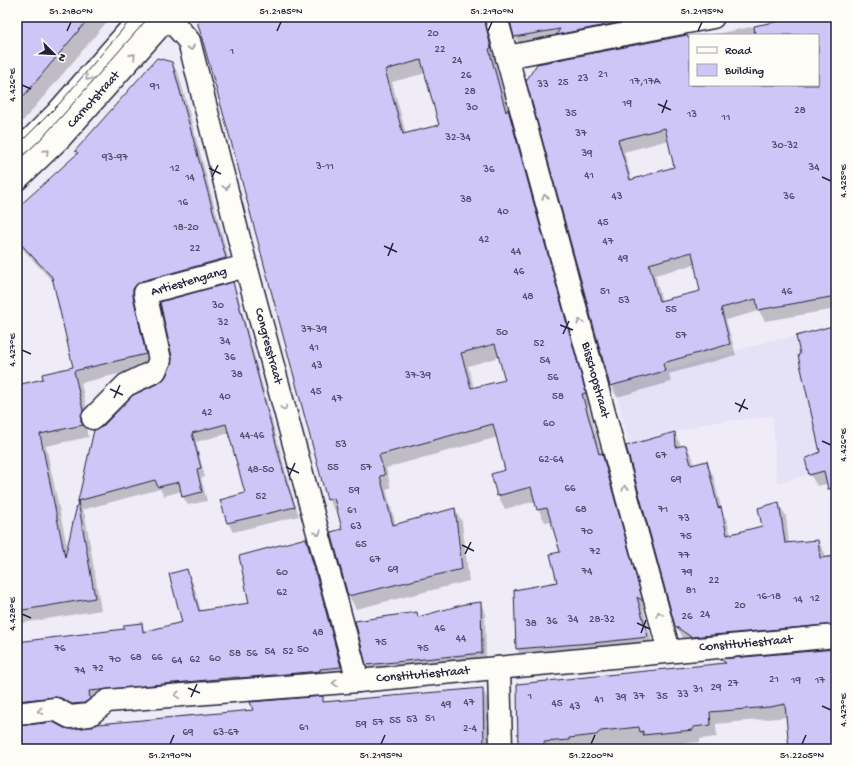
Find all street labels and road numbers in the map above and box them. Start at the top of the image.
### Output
street label: Carnotstraat [64,67,125,132]
street label: Artiestengang [149,264,229,300]
street label: Congresstraat [251,306,286,387]
street label: Bisschopstraat [577,339,613,421]
street label: Constitutiestraat [699,632,795,656]
street label: Constitutiestraat [376,663,472,687]

